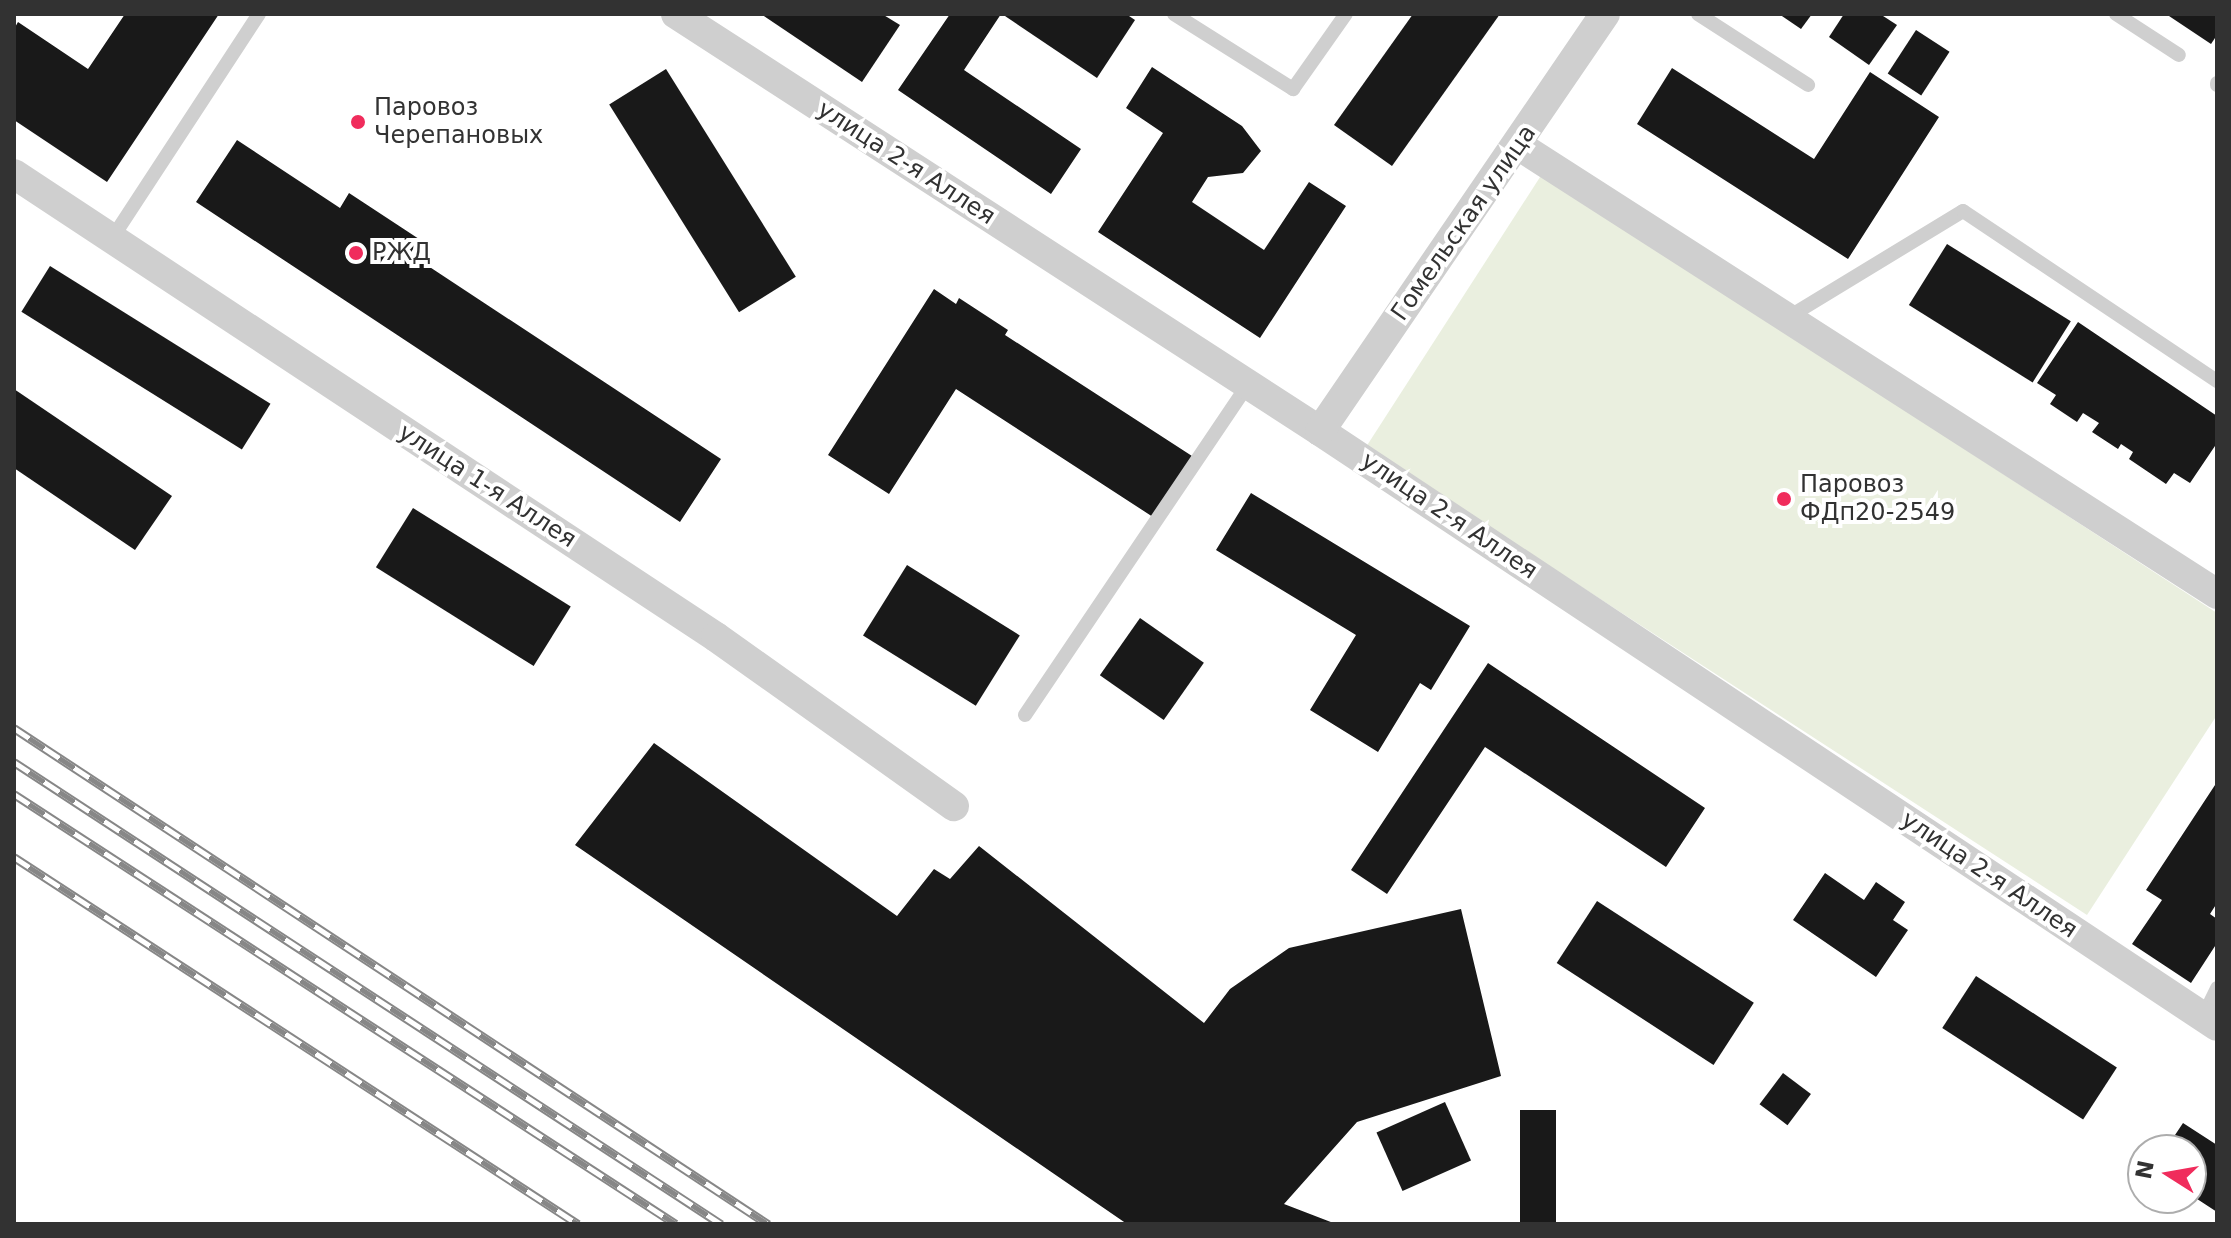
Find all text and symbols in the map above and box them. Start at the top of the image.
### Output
place label: Паровоз Черепановых [374,94,543,150]
street label: улица 2-я Аллея [812,95,1000,231]
marker: Паровоз Черепановых [349,113,367,131]
street label: Гомельская улица [1386,120,1542,326]
place label: РЖД [372,239,431,267]
marker: РЖД [347,244,365,262]
street label: улица 1-я Аллея [393,418,581,554]
street label: улица 2-я Аллея [1356,446,1542,586]
place label: Паровоз ФДп20-2549 [1800,471,1955,527]
marker: Паровоз ФДп20-2549 [1775,490,1793,508]
street label: улица 2-я Аллея [1896,805,2082,945]
north arrow [2127,1134,2207,1214]
text: N [2131,1158,2159,1181]

